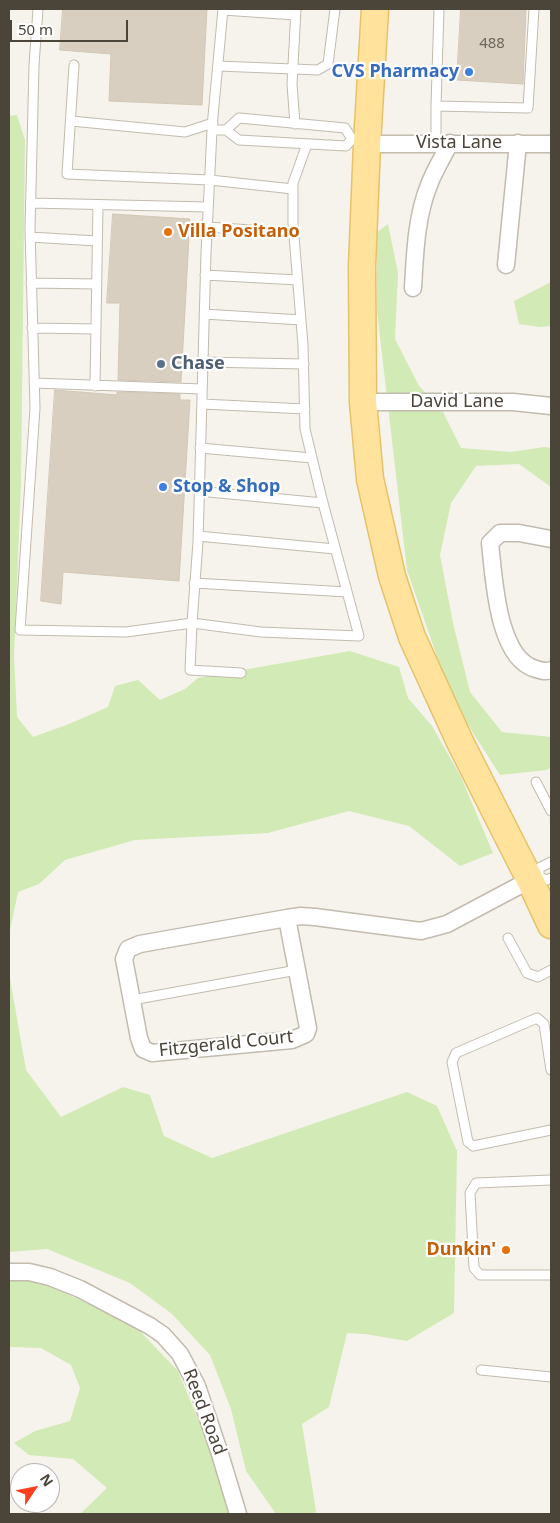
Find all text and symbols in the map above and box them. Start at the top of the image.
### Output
scale bar [12,10,130,42]
text: 50 m [18,19,53,39]
house number: 488 [479,35,505,53]
place label: CVS Pharmacy [332,61,459,83]
marker: CVS Pharmacy [463,66,475,78]
street label: Vista Lane [416,132,502,154]
place label: Villa Positano [178,221,300,243]
marker: Villa Positano [162,226,174,238]
place label: Chase [171,353,225,375]
marker: Chase [155,358,167,370]
street label: David Lane [410,391,504,413]
place label: Stop & Shop [173,476,280,498]
marker: Stop & Shop [157,481,169,493]
street label: Fitzgerald Court [158,1026,294,1062]
place label: Dunkin' [427,1239,496,1261]
marker: Dunkin' [500,1244,512,1256]
street label: Reed Road [178,1366,230,1458]
north arrow [10,1463,60,1513]
text: N [36,1470,58,1490]

